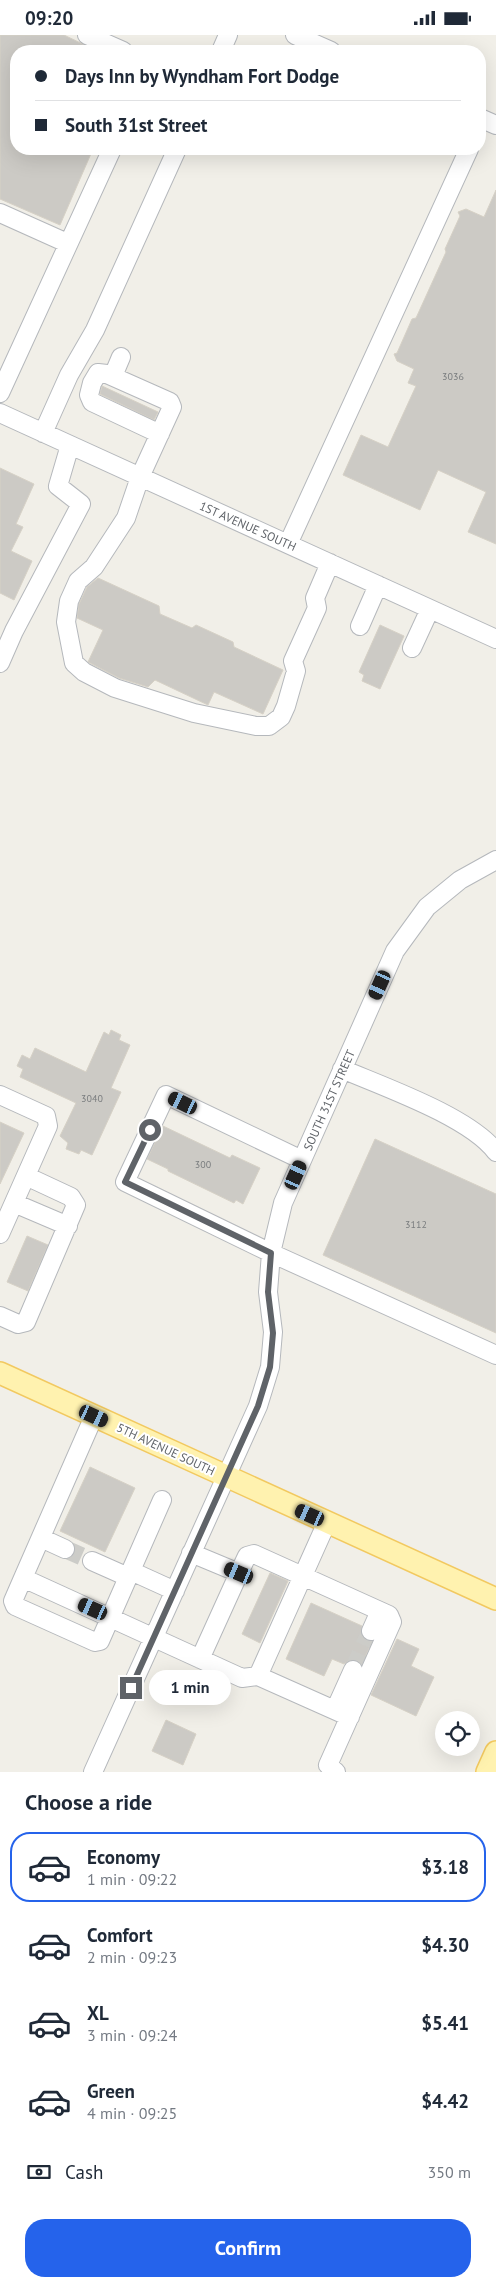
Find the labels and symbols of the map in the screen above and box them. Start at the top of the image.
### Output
house number: 3036 [442,370,464,383]
street label: 1ST AVENUE SOUTH [197,498,299,554]
car [367,968,392,1002]
street label: SOUTH 31ST STREET [300,1047,358,1153]
car [166,1090,199,1116]
house number: 3040 [81,1092,103,1105]
route start [139,1119,161,1141]
house number: 300 [195,1158,212,1171]
car [283,1158,308,1192]
house number: 3112 [405,1218,427,1231]
car [77,1403,110,1429]
street label: 5TH AVENUE SOUTH [115,1420,217,1478]
car [293,1502,326,1528]
car [222,1560,255,1586]
car [76,1596,109,1622]
callout: 1 min [148,1671,231,1705]
route end [120,1677,142,1699]

